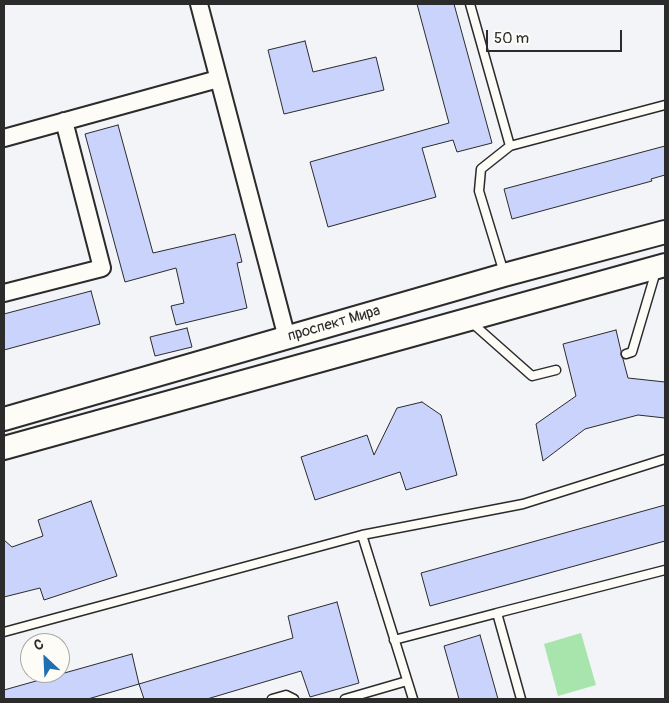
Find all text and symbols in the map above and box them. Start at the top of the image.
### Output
scale bar [489,20,625,52]
text: 50 m [494,29,529,48]
street label: проспект Мира [286,302,382,346]
north arrow [20,633,70,683]
text: С [31,635,46,654]

